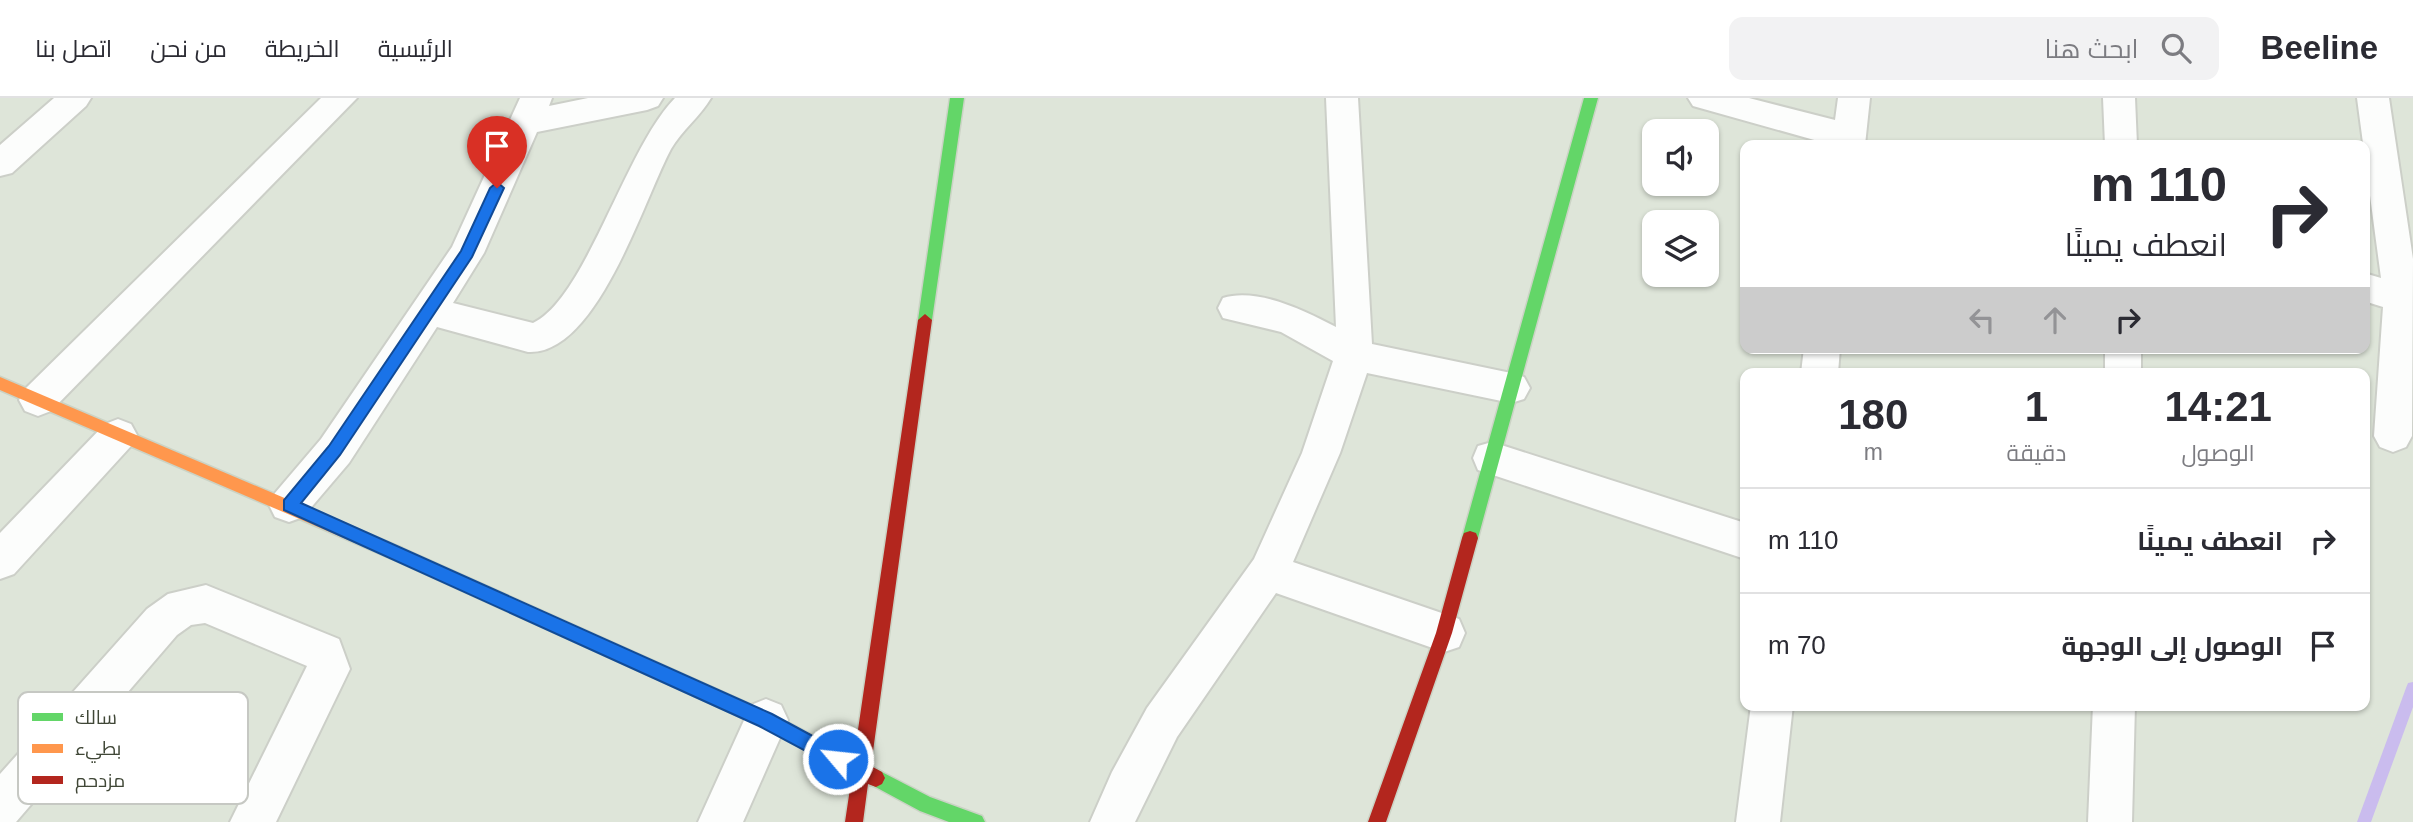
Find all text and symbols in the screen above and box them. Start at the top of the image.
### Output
search box [1729,17,2219,80]
icon: search [2157,29,2195,67]
text: Beeline [2261,29,2378,66]
text: ابحث هنا [2045,34,2139,64]
text: اتصل بنا [35,35,112,62]
text: من نحن [150,35,227,62]
text: الخريطة [265,35,340,62]
text: الرئيسية [378,35,453,62]
pin [467,116,527,188]
map controls [1642,119,1719,287]
button: sound [1642,119,1719,196]
icon: arrive [478,127,516,165]
text: 110 m [2091,157,2227,211]
icon: right [2251,168,2342,259]
button: layers [1642,210,1719,287]
text: انعطف يمينًا [2064,227,2227,263]
icon: left [1963,301,2001,339]
icon: ahead [2036,301,2074,339]
icon: right [2109,301,2147,339]
text: 1 [2025,383,2048,430]
text: 14:21 [2164,383,2272,430]
text: 180 [1838,391,1908,438]
text: m [1864,439,1883,465]
text: دقيقة [2006,440,2066,466]
text: الوصول [2181,440,2255,466]
icon: right [2304,522,2342,560]
text: 110 m [1768,525,1838,555]
text: انعطف يمينًا [2137,526,2283,556]
icon: arrive [2304,627,2342,665]
text: 70 m [1768,630,1826,660]
text: الوصول إلى الوجهة [2061,631,2283,661]
legend [18,692,248,804]
text: سالك [75,707,117,728]
position arrow [801,722,875,796]
text: بطيء [75,738,121,763]
text: مزدحم [75,770,125,794]

